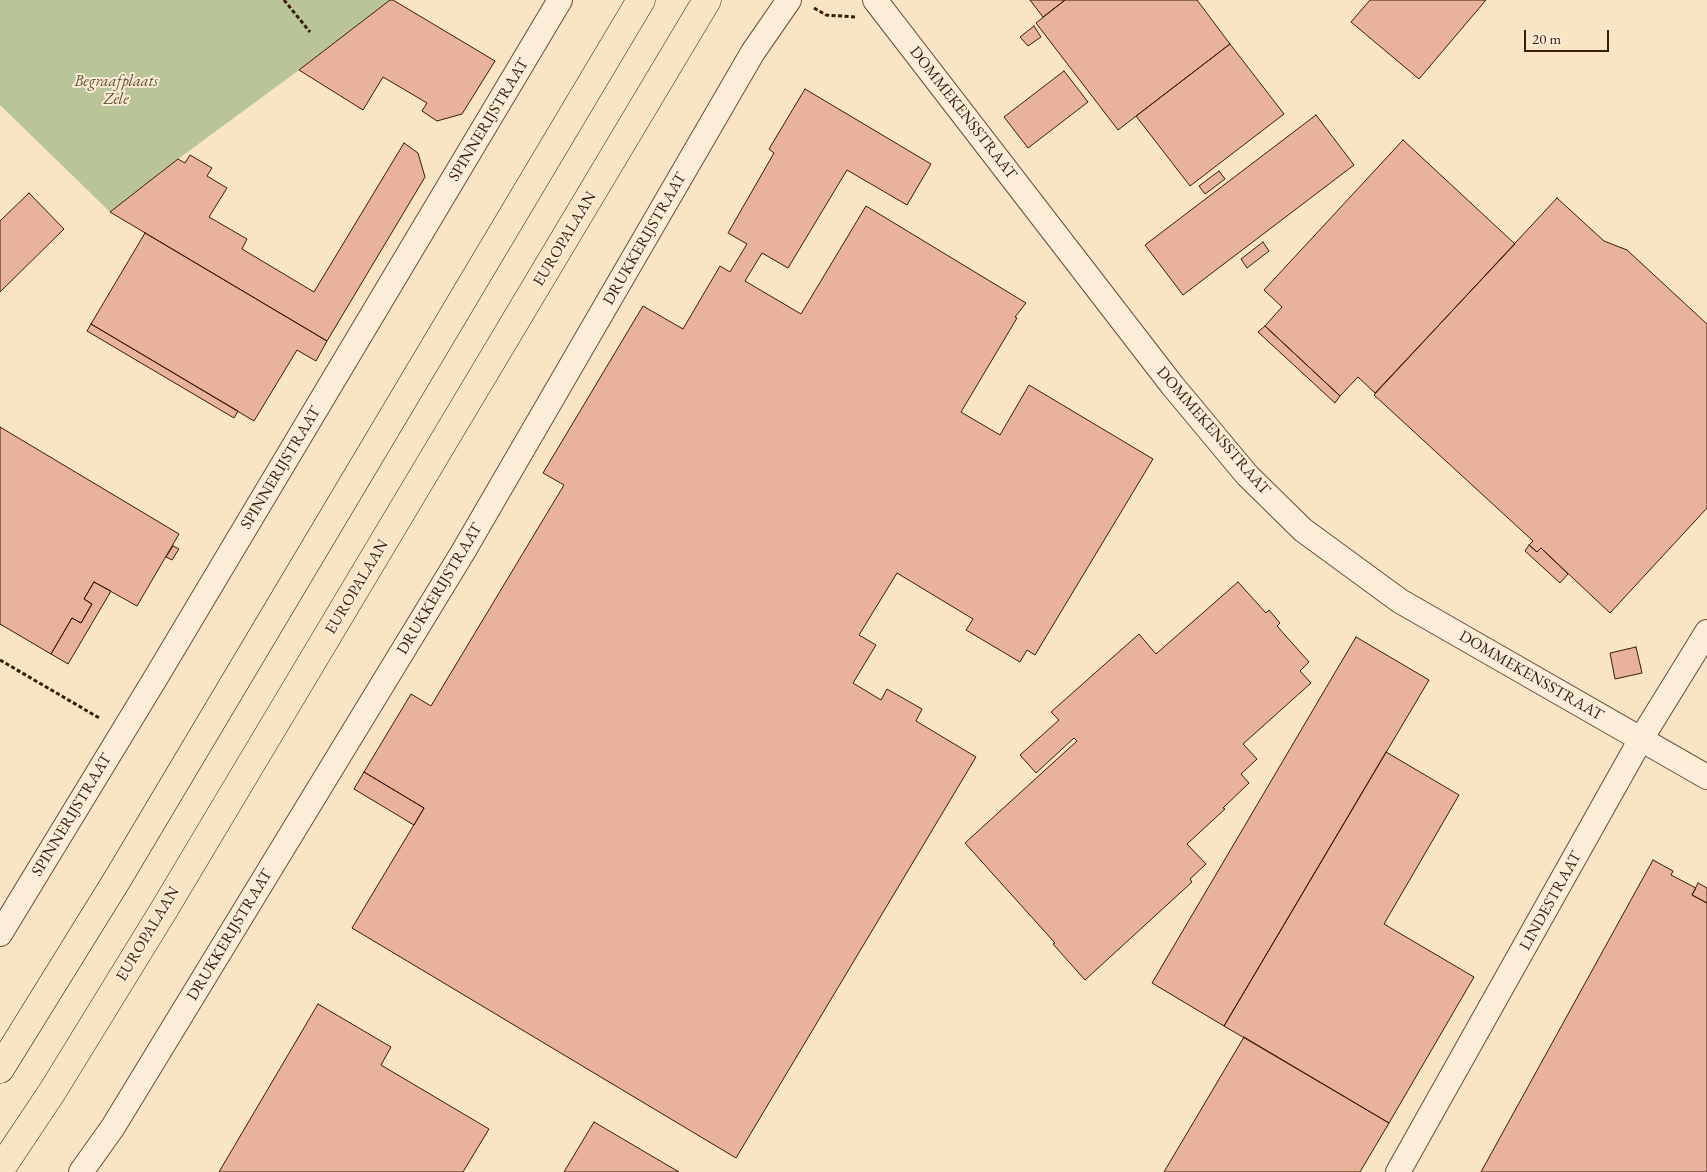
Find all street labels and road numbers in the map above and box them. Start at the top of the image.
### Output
street label: DOMMEKENSSTRAAT [905,43,1021,183]
street label: SPINNERIJSTRAAT [445,55,533,185]
street label: DRUKKERIJSTRAAT [599,169,691,309]
street label: EUROPALAAN [529,188,601,290]
street label: DOMMEKENSSTRAAT [1152,363,1274,499]
street label: SPINNERIJSTRAAT [237,403,325,533]
street label: DRUKKERIJSTRAAT [393,520,487,658]
street label: EUROPALAAN [321,536,393,638]
street label: DOMMEKENSSTRAAT [1455,627,1607,725]
street label: SPINNERIJSTRAAT [28,750,116,880]
street label: LINDESTRAAT [1516,848,1586,954]
street label: DRUKKERIJSTRAAT [183,866,277,1004]
street label: EUROPALAAN [112,883,184,985]

